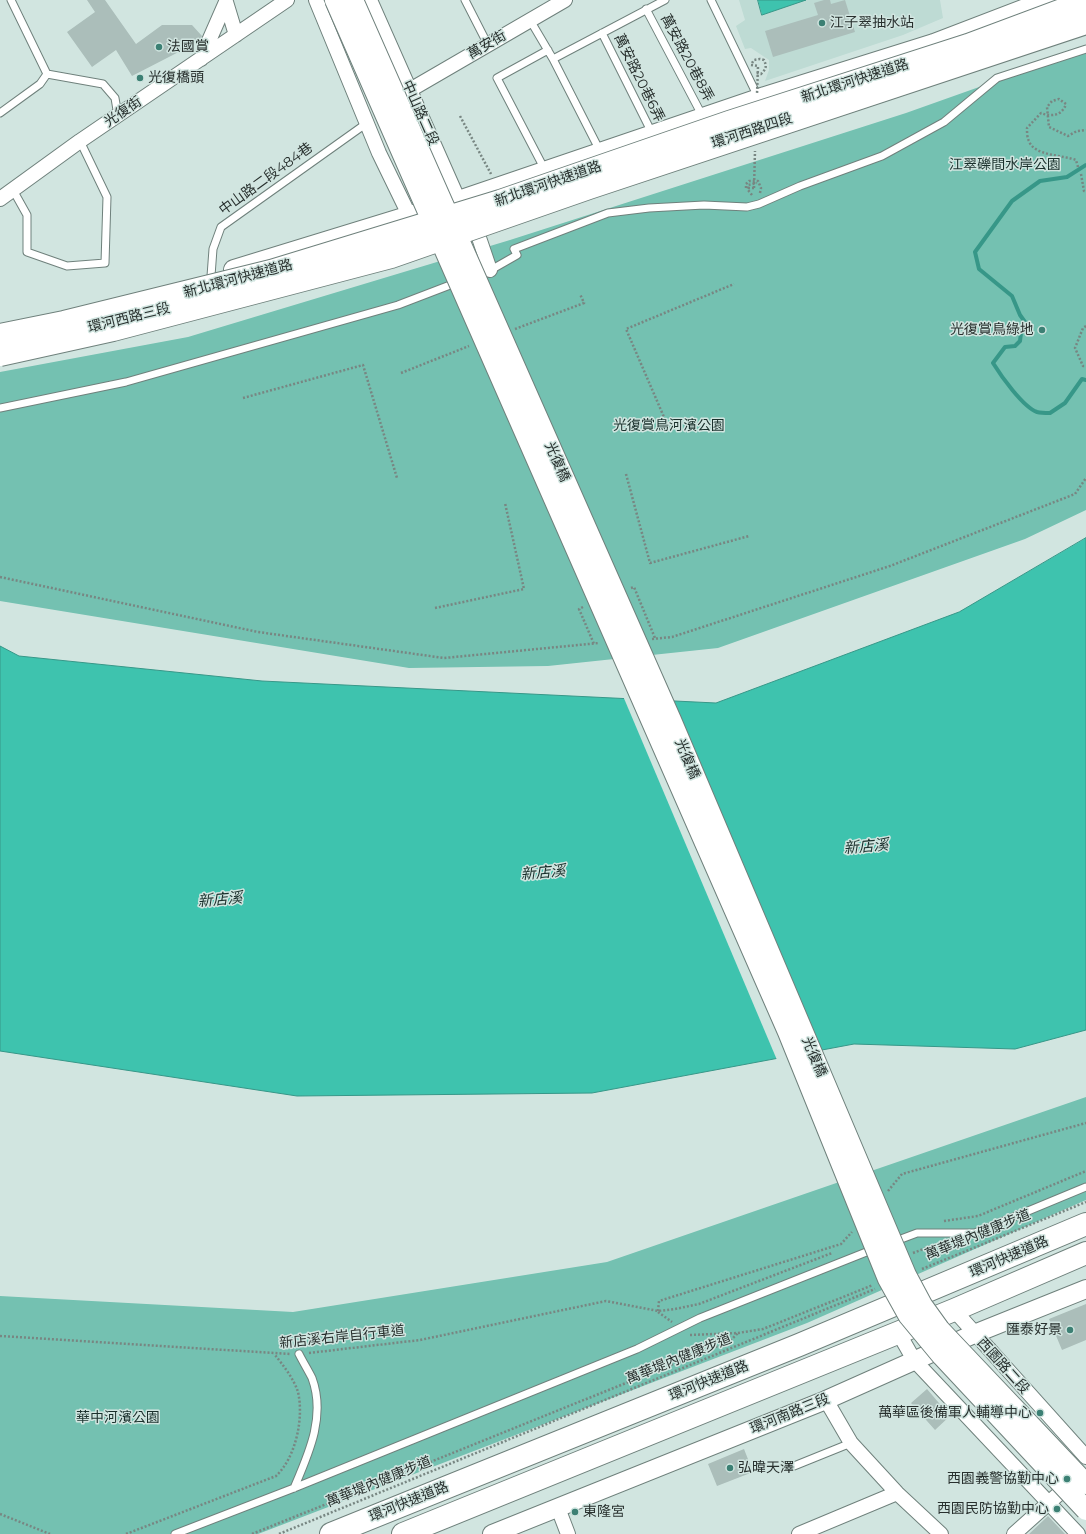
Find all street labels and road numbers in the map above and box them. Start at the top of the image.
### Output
street label: 萬安路20巷8弄 [657,12,717,104]
street label: 萬安街 [465,27,509,63]
street label: 萬安路20巷6弄 [610,31,668,125]
street label: 新北環河快速道路 [799,56,911,106]
street label: 中山路二段 [398,78,442,148]
street label: 光復街 [101,93,145,131]
street label: 環河西路四段 [709,110,795,152]
street label: 中山路二段484巷 [216,139,316,219]
street label: 新北環河快速道路 [492,158,604,210]
street label: 新北環河快速道路 [182,256,294,302]
street label: 環河西路三段 [86,300,172,336]
street label: 光復橋 [541,439,573,485]
street label: 光復橋 [671,736,703,782]
street label: 光復橋 [798,1034,830,1080]
street label: 萬華堤內健康步道 [923,1206,1033,1264]
street label: 環河快速道路 [967,1233,1051,1281]
street label: 新店溪右岸自行車道 [278,1322,406,1352]
street label: 萬華堤內健康步道 [624,1330,734,1388]
street label: 西園路二段 [973,1334,1033,1398]
street label: 環河快速道路 [667,1357,751,1405]
street label: 環河南路三段 [748,1390,832,1438]
street label: 萬華堤內健康步道 [324,1453,434,1511]
street label: 環河快速道路 [367,1478,451,1526]

